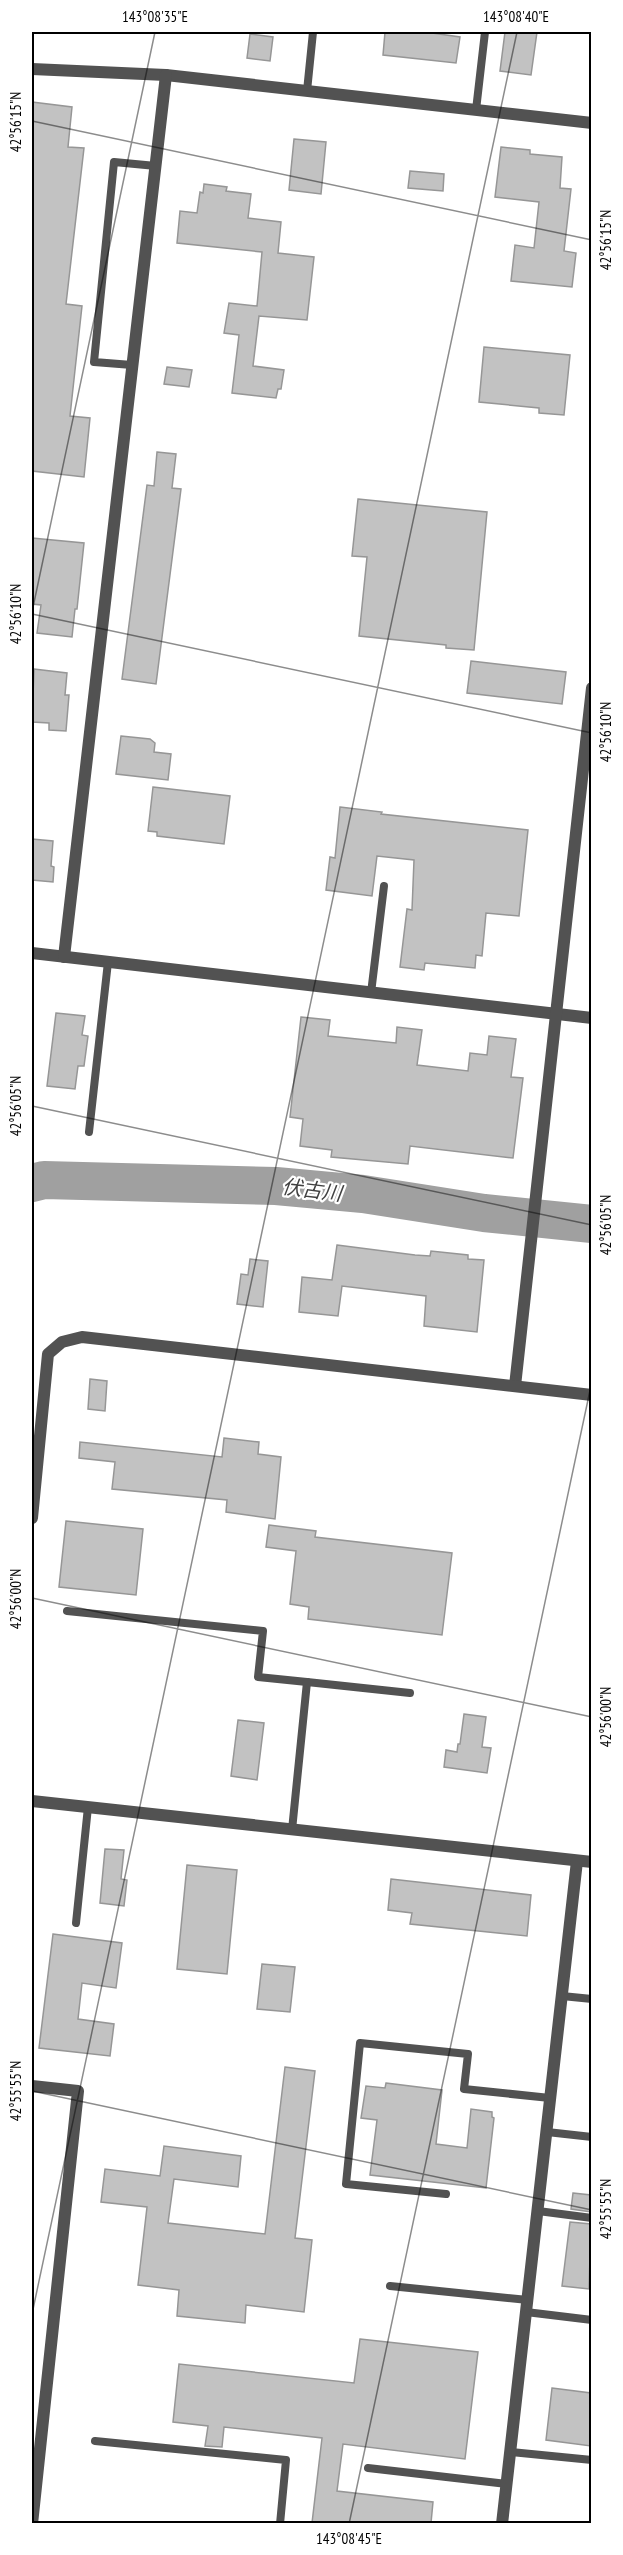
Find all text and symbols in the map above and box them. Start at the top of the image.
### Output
text: 143°08'35"E [122,7,188,26]
text: 143°08'40"E [483,7,549,26]
text: 42°56'15"N [6,92,25,152]
text: 42°56'15"N [596,210,615,270]
text: 42°56'10"N [6,584,25,644]
text: 42°56'10"N [596,702,615,762]
text: 42°56'05"N [6,1076,25,1136]
water label: 伏古川 [281,1173,345,1207]
text: 42°56'05"N [596,1195,615,1255]
text: 42°56'00"N [6,1569,25,1629]
text: 42°56'00"N [596,1687,615,1747]
text: 42°55'55"N [6,2061,25,2121]
text: 42°55'55"N [596,2179,615,2239]
text: 143°08'45"E [316,2529,382,2548]

